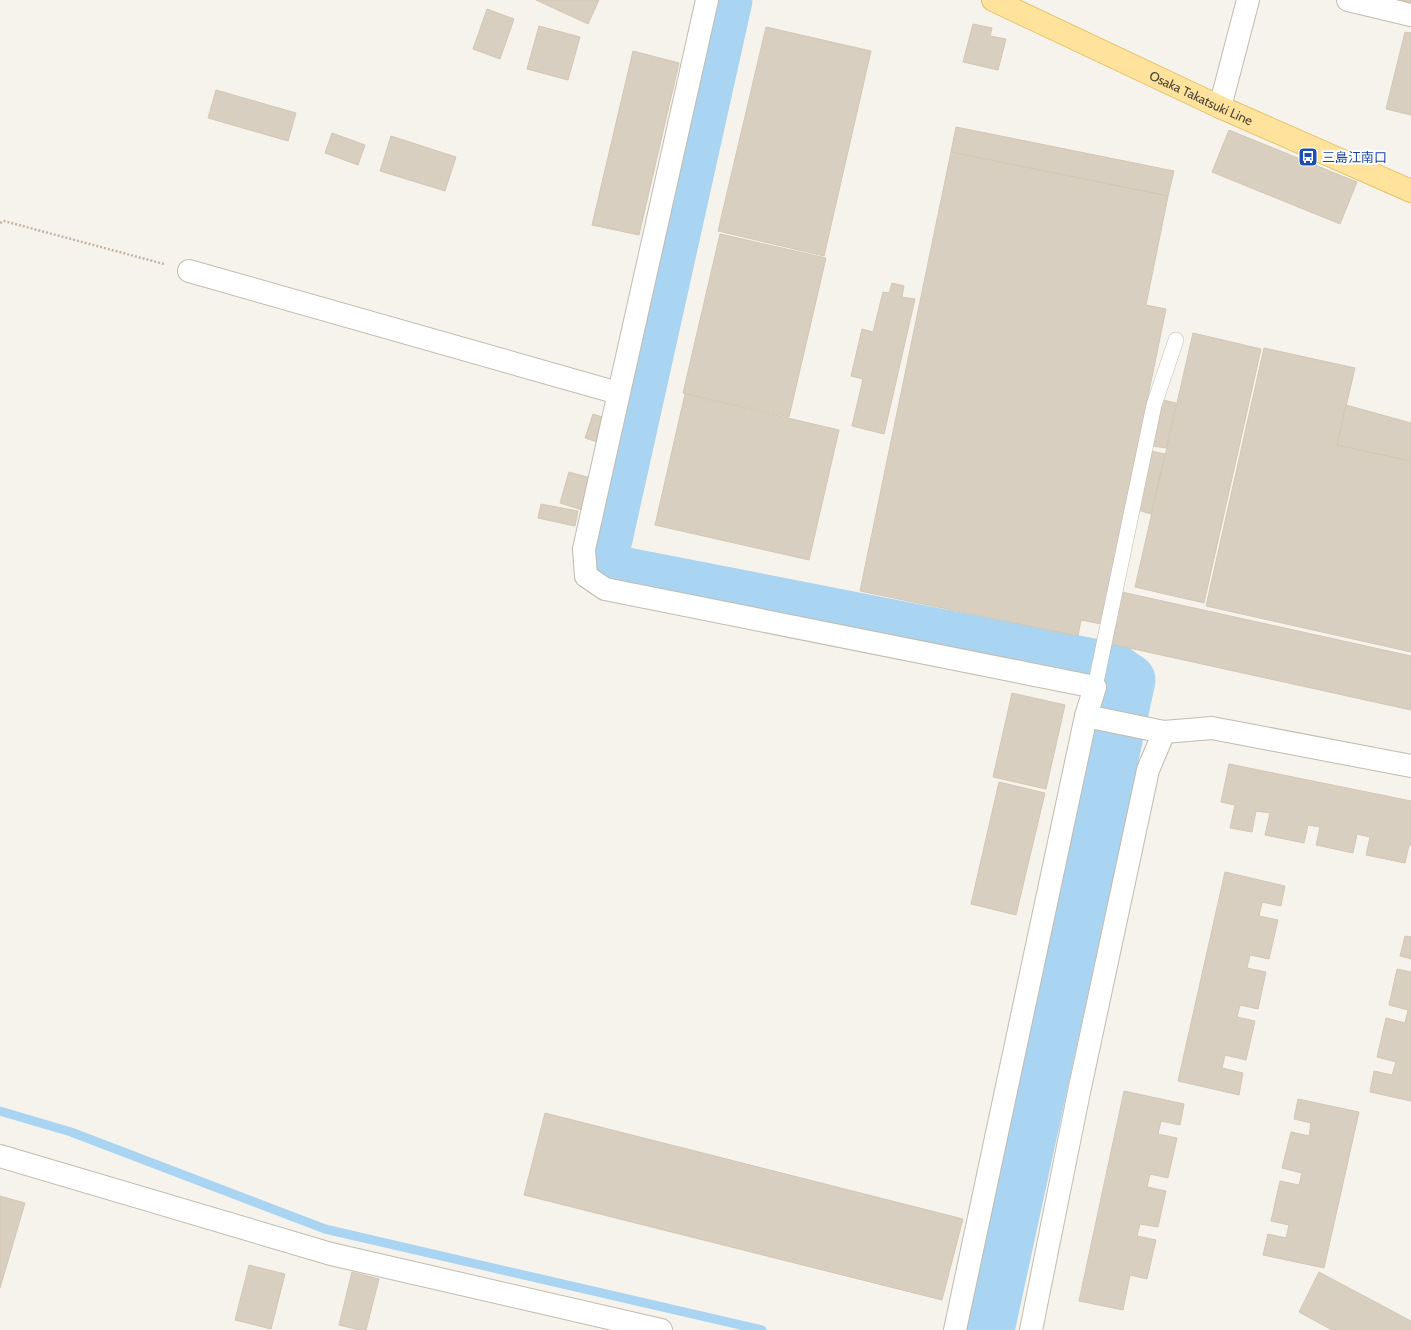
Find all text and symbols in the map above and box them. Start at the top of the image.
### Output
street label: Osaka Takatsuki Line [1147,67,1256,129]
bus stop icon: 三島江南口 [1297,146,1319,168]
place label: 三島江南口 [1322,149,1387,165]

